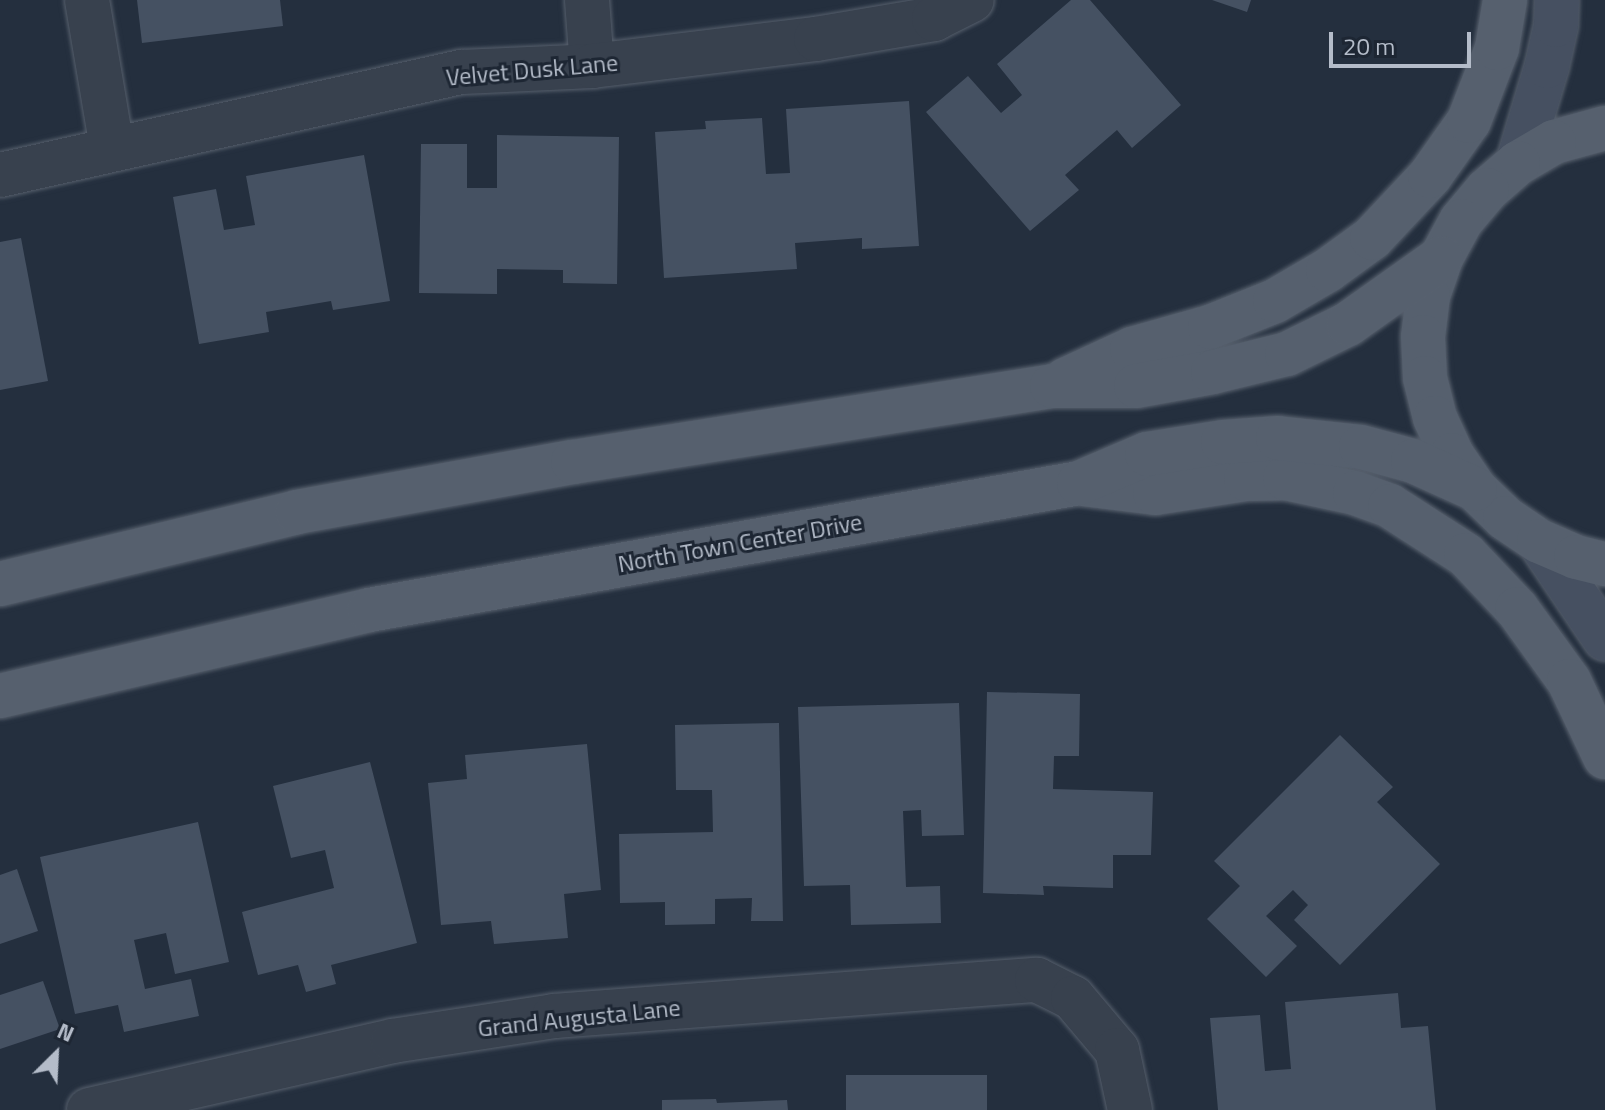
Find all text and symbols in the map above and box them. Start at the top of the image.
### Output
scale bar [1333,16,1475,66]
text: 20 m [1343,28,1395,64]
street label: Velvet Dusk Lane [445,48,619,92]
street label: North Town Center Drive [616,507,864,579]
street label: Grand Augusta Lane [476,993,682,1043]
text: N [52,1013,80,1051]
north arrow [16,1014,96,1094]

